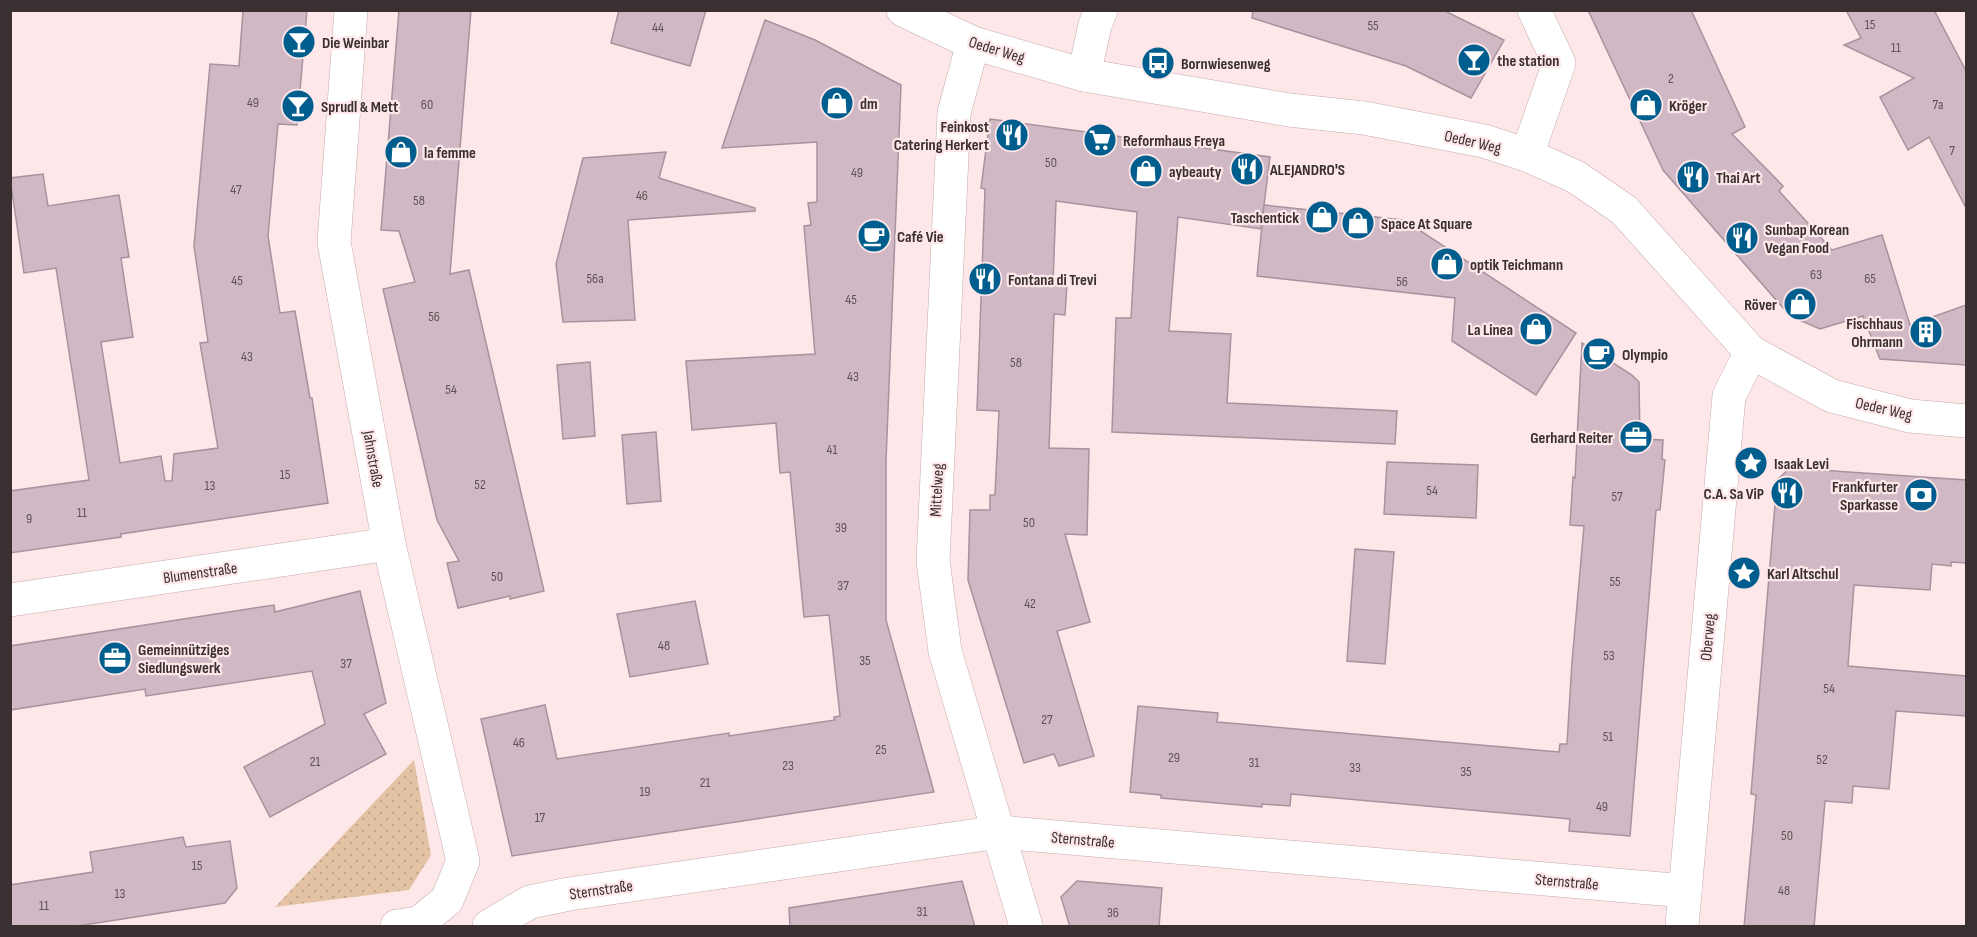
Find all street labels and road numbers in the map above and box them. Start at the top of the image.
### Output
street label: Oeder Weg [966,33,1027,68]
street label: Oeder Weg [1442,127,1503,158]
street label: Oeder Weg [1853,394,1914,425]
street label: Jahnstraße [358,428,387,489]
street label: Mittelweg [927,463,948,517]
street label: Blumenstraße [162,559,238,588]
street label: Oberweg [1697,613,1720,662]
street label: Sternstraße [1050,828,1115,853]
street label: Sternstraße [1534,870,1599,895]
street label: Sternstraße [568,877,634,904]

